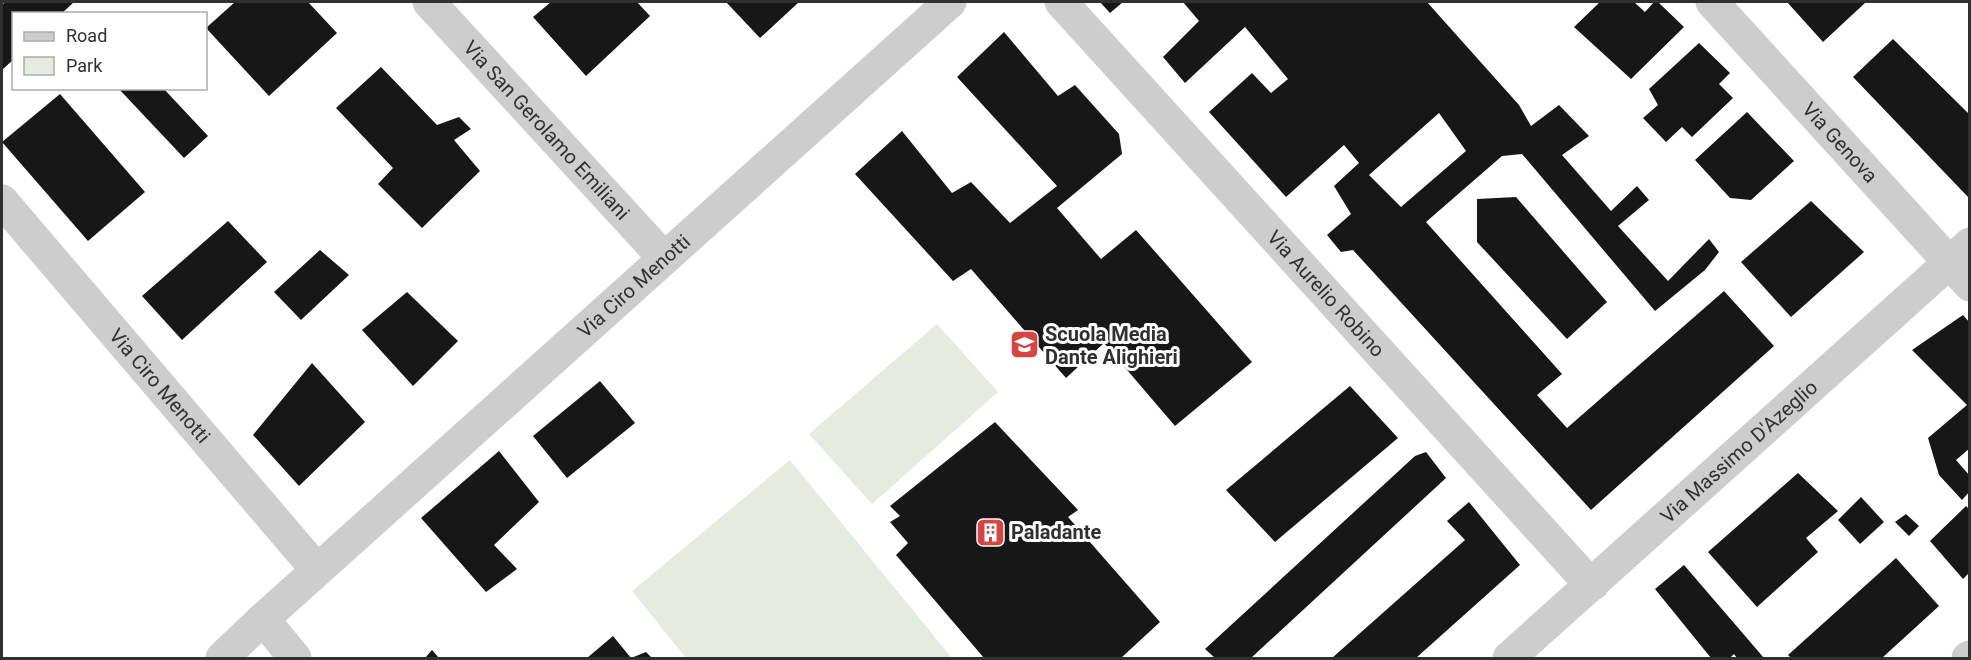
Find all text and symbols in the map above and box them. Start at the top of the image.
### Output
legend [12,12,207,90]
text: Road [66,25,107,46]
street label: Via San Gerolamo Emiliani [459,36,635,225]
text: Park [66,55,103,76]
street label: Via Genova [1797,97,1883,188]
street label: Via Aurelio Robino [1262,225,1390,362]
street label: Via Ciro Menotti [573,229,695,343]
place label: Scuola Media Dante Alighieri [1045,322,1178,369]
street label: Via Ciro Menotti [104,324,215,448]
school or university icon: Scuola Media Dante Alighieri [1008,329,1040,361]
street label: Via Massimo D'Azeglio [1655,375,1822,528]
building icon: Paladante [974,516,1006,548]
place label: Paladante [1011,520,1101,544]

